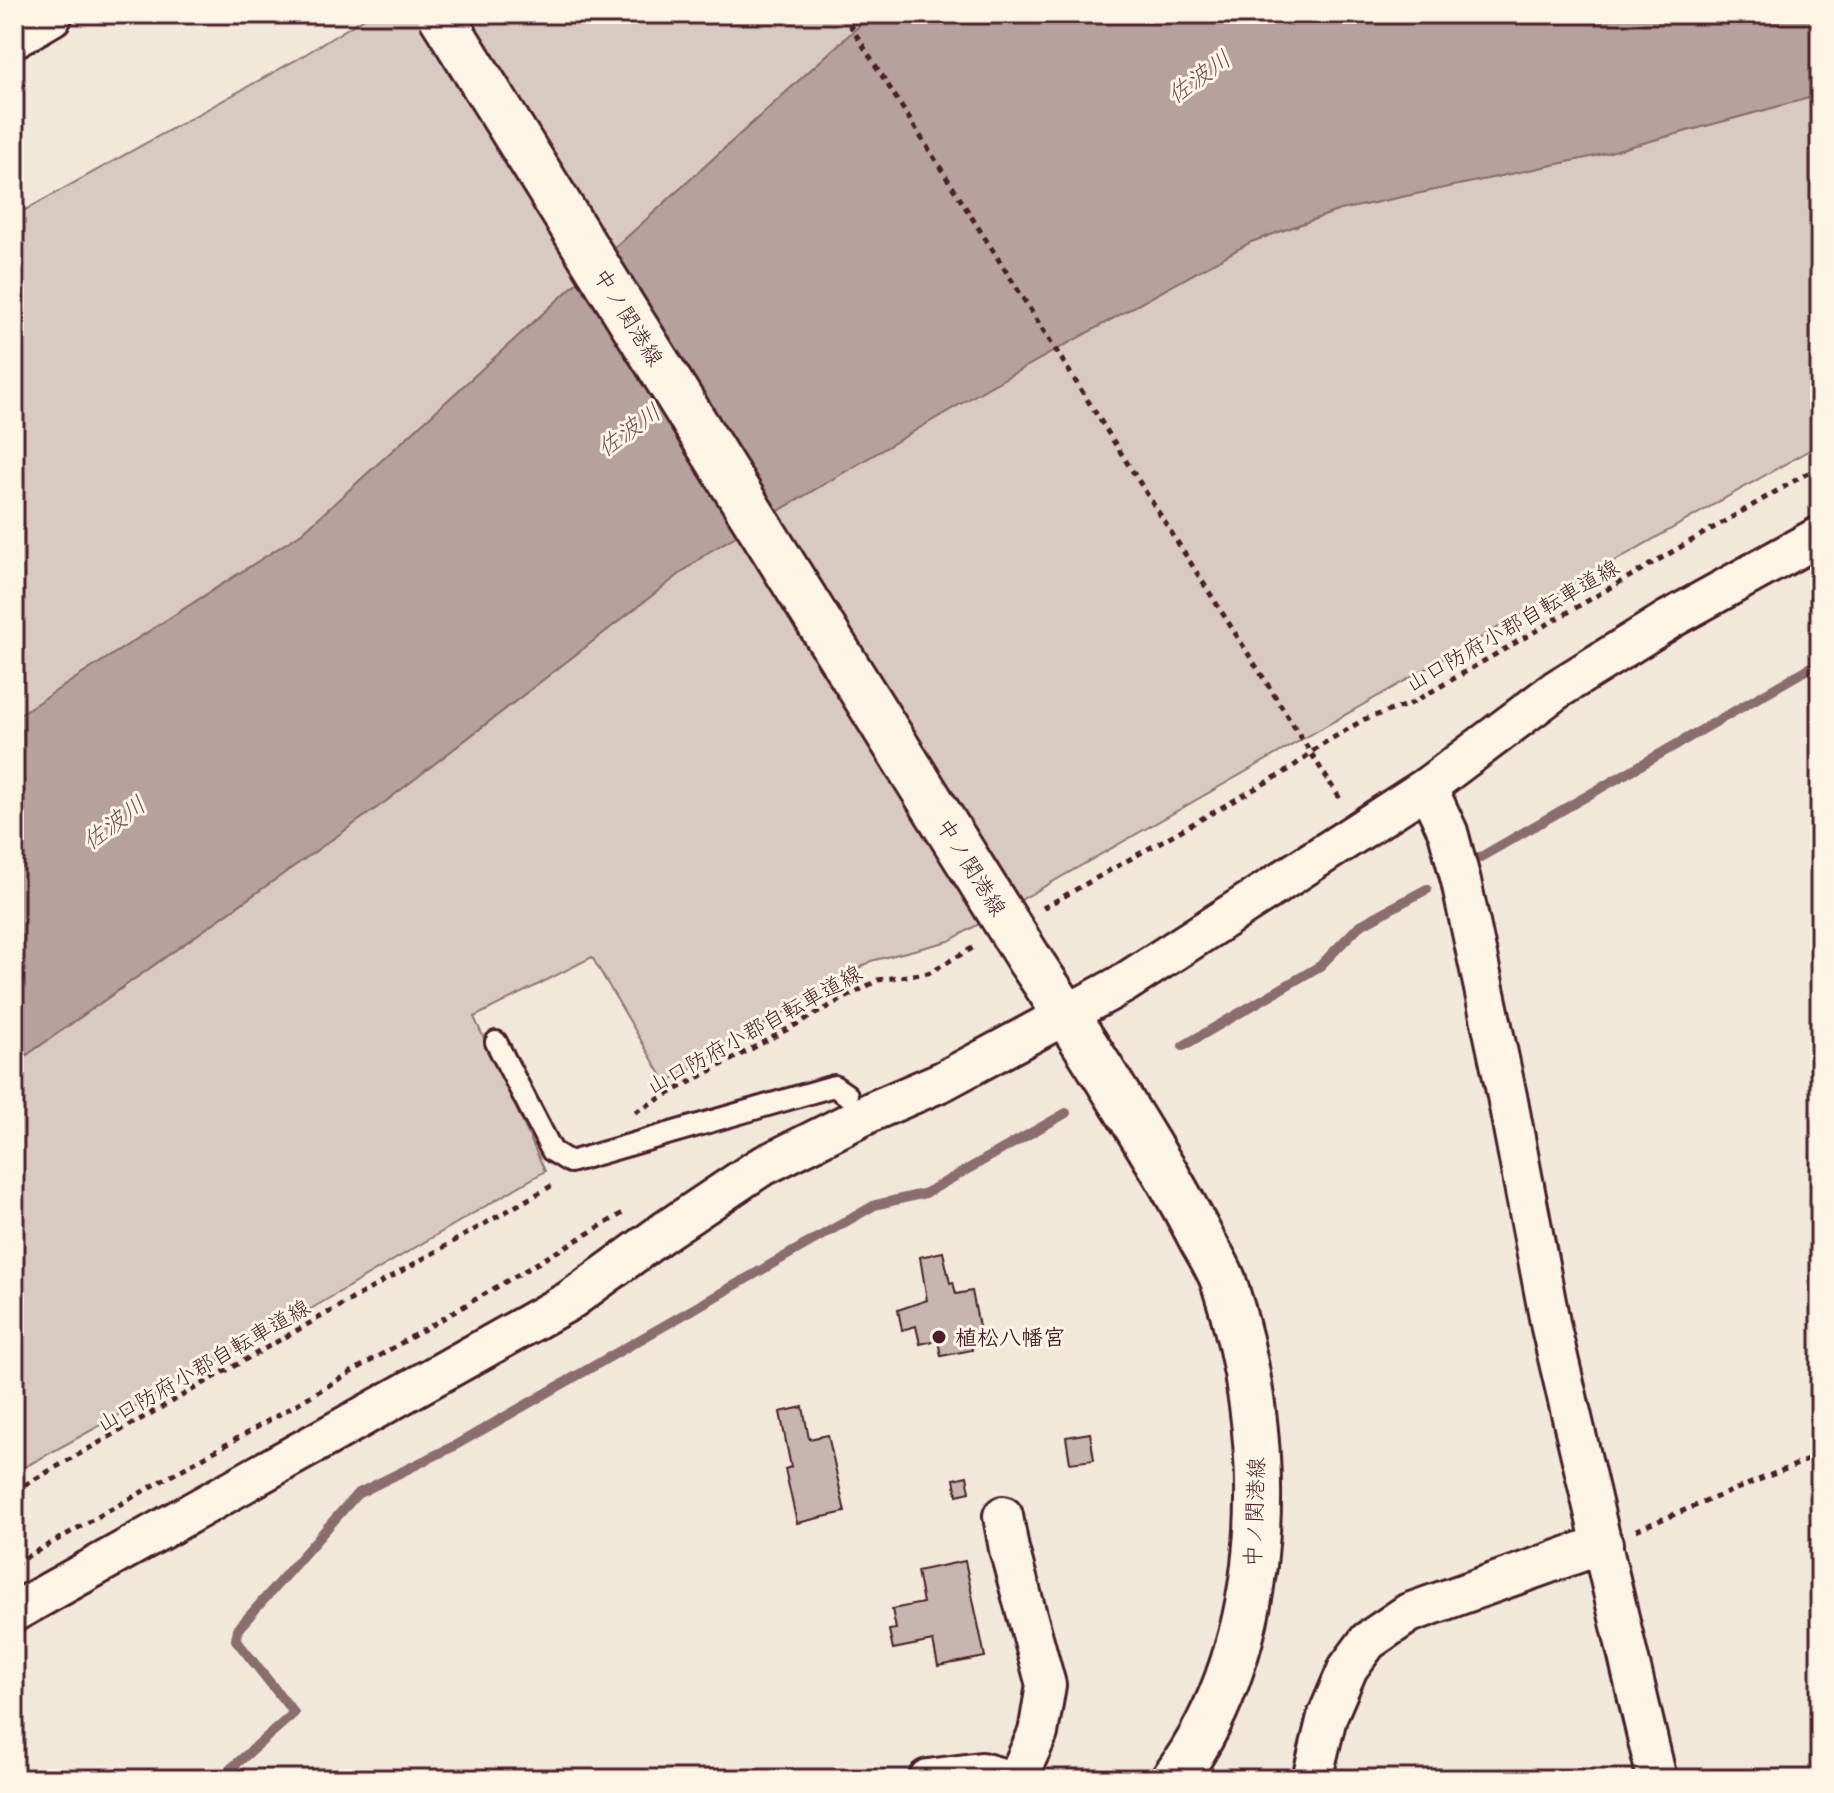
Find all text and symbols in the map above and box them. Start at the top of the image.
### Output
water label: 佐波川 [1159,41,1240,115]
street label: 中ノ関港線 [583,262,671,374]
water label: 佐波川 [589,394,670,468]
street label: 山口防府小郡自転車道線 [1400,552,1627,703]
water label: 佐波川 [74,787,155,861]
street label: 中ノ関港線 [926,812,1014,924]
street label: 山口防府小郡自転車道線 [641,957,870,1105]
street label: 山口防府小郡自転車道線 [91,1292,318,1443]
place label: 植松八幡宮 [955,1322,1065,1357]
marker: 植松八幡宮 [930,1328,948,1346]
street label: 中ノ関港線 [1237,1457,1276,1568]

